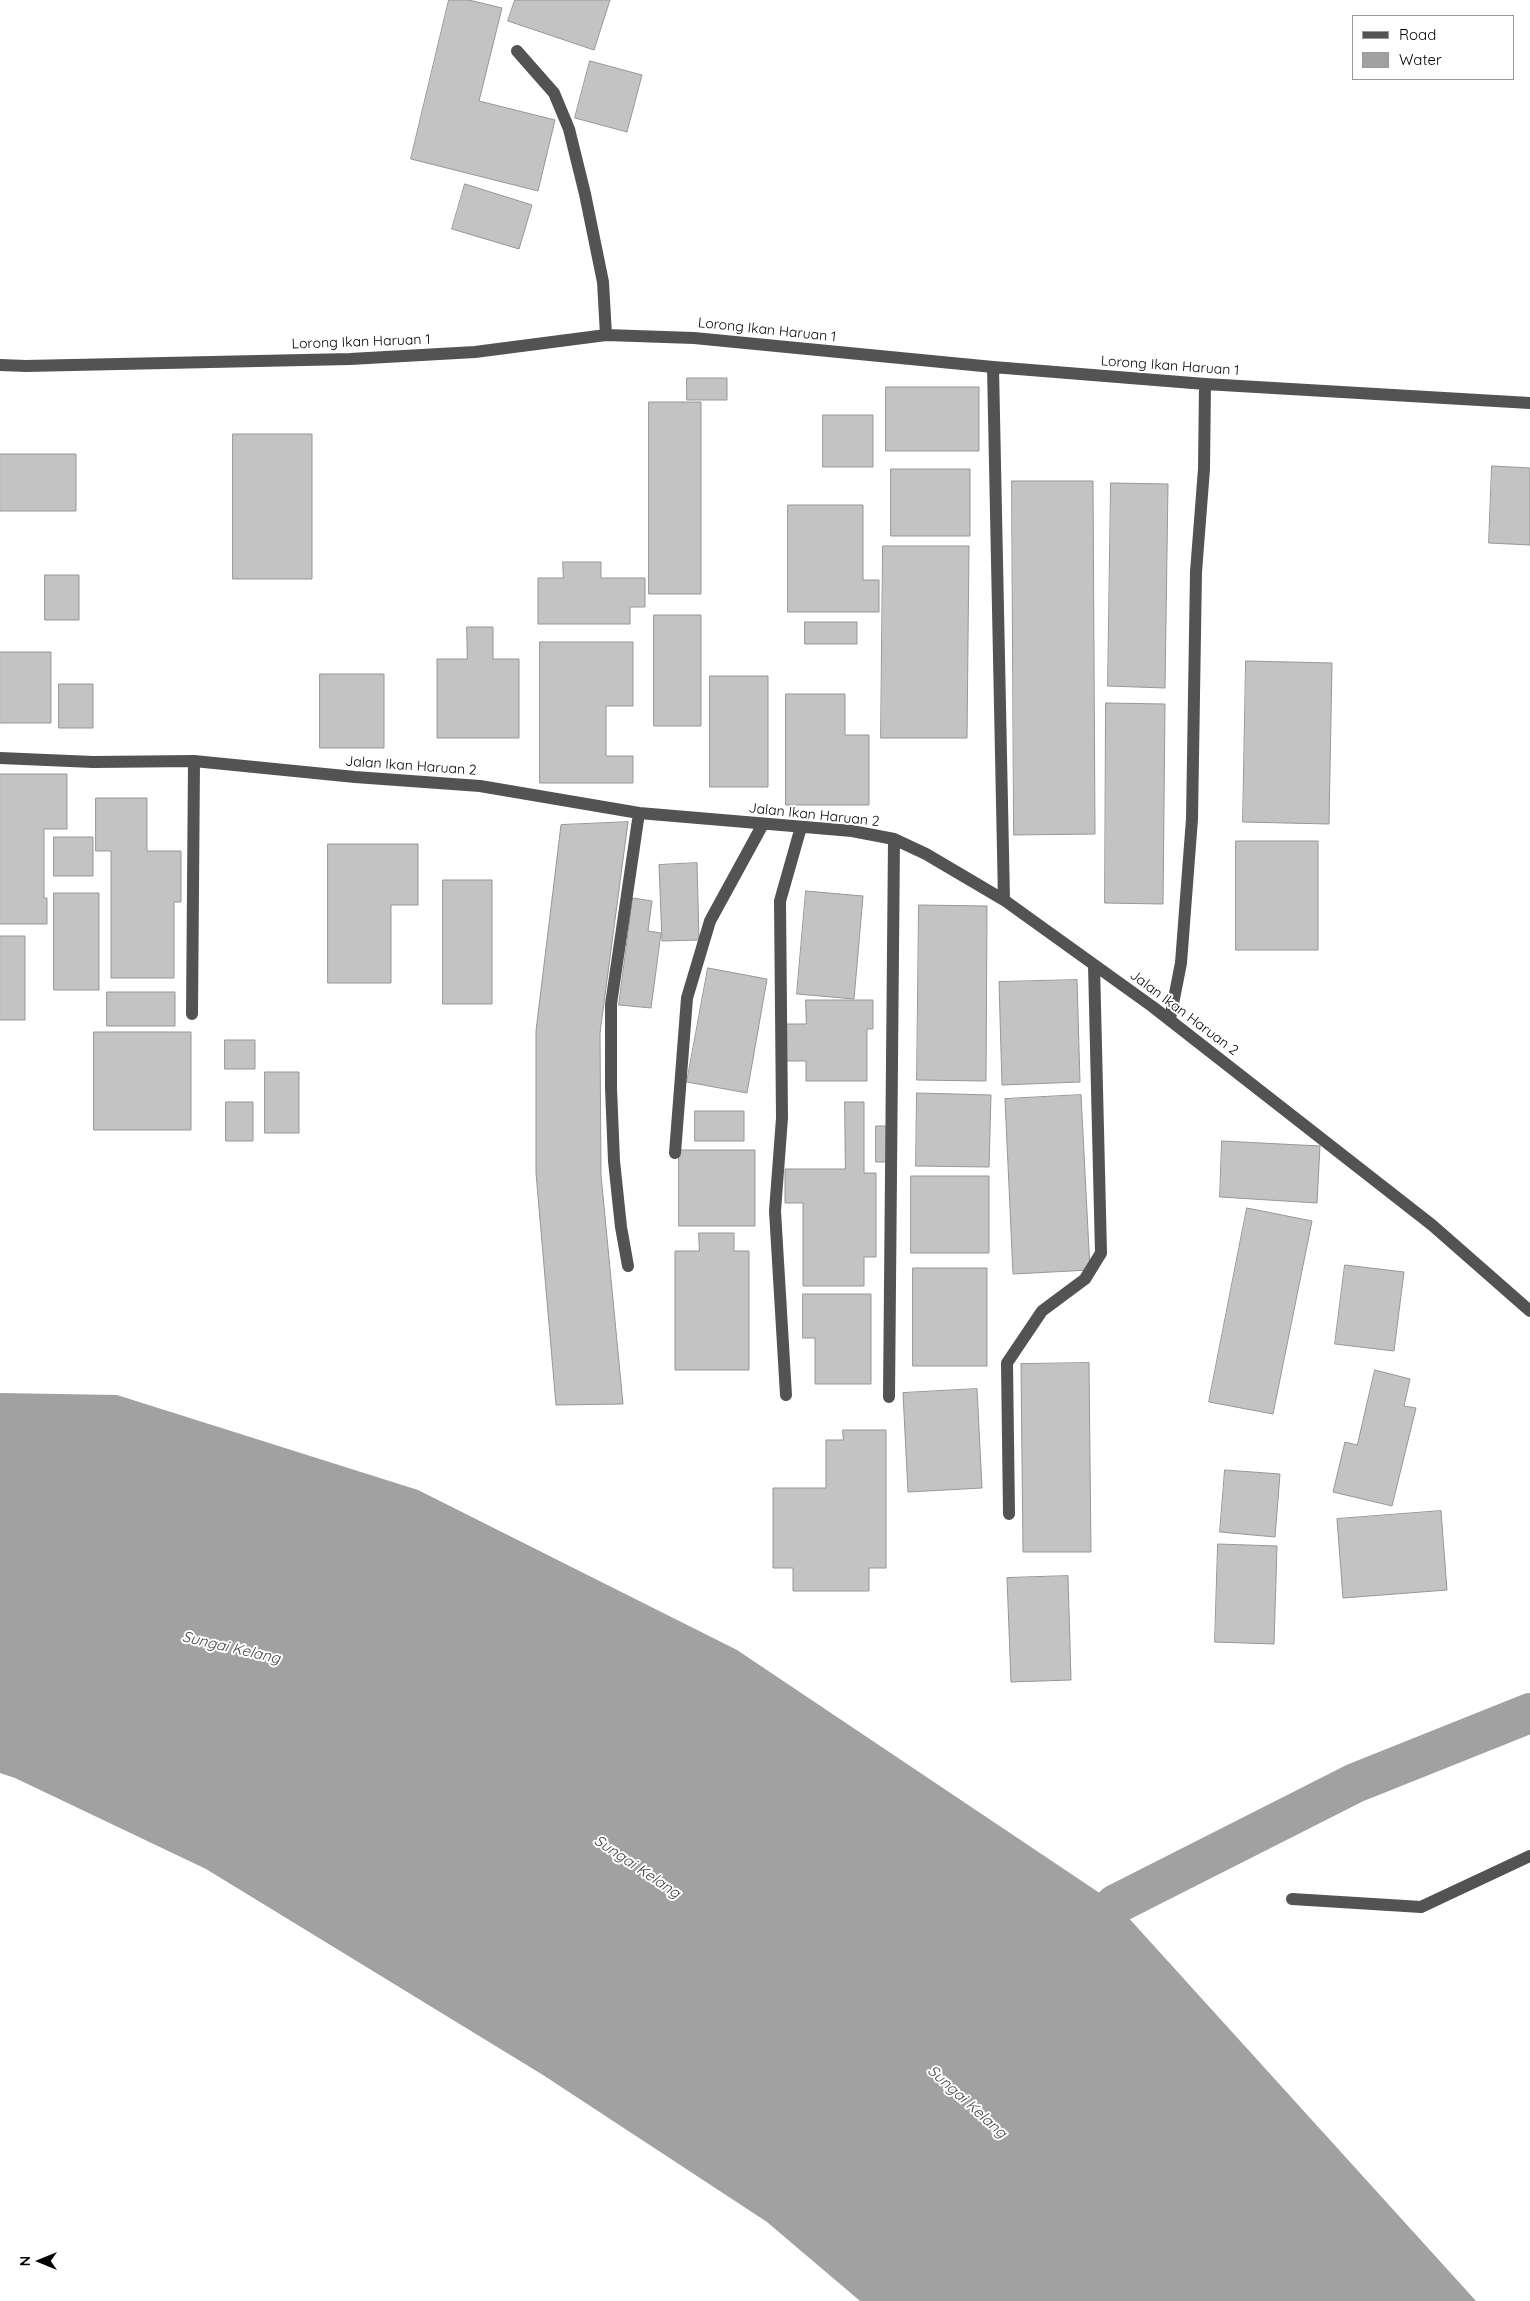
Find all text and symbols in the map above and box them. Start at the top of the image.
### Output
legend [1352,15,1515,80]
text: Road [1399,25,1436,44]
text: Water [1399,50,1442,69]
street label: Lorong Ikan Haruan 1 [697,314,837,346]
street label: Lorong Ikan Haruan 1 [291,331,431,353]
street label: Lorong Ikan Haruan 1 [1100,353,1240,379]
street label: Jalan Ikan Haruan 2 [345,753,477,779]
street label: Jalan Ikan Haruan 2 [748,800,880,830]
street label: Jalan Ikan Haruan 2 [1126,967,1242,1059]
water label: Sungai Kelang [180,1628,282,1668]
water label: Sungai Kelang [590,1832,684,1902]
water label: Sungai Kelang [924,2062,1010,2142]
north arrow [15,2236,65,2286]
text: N [16,2256,34,2266]

